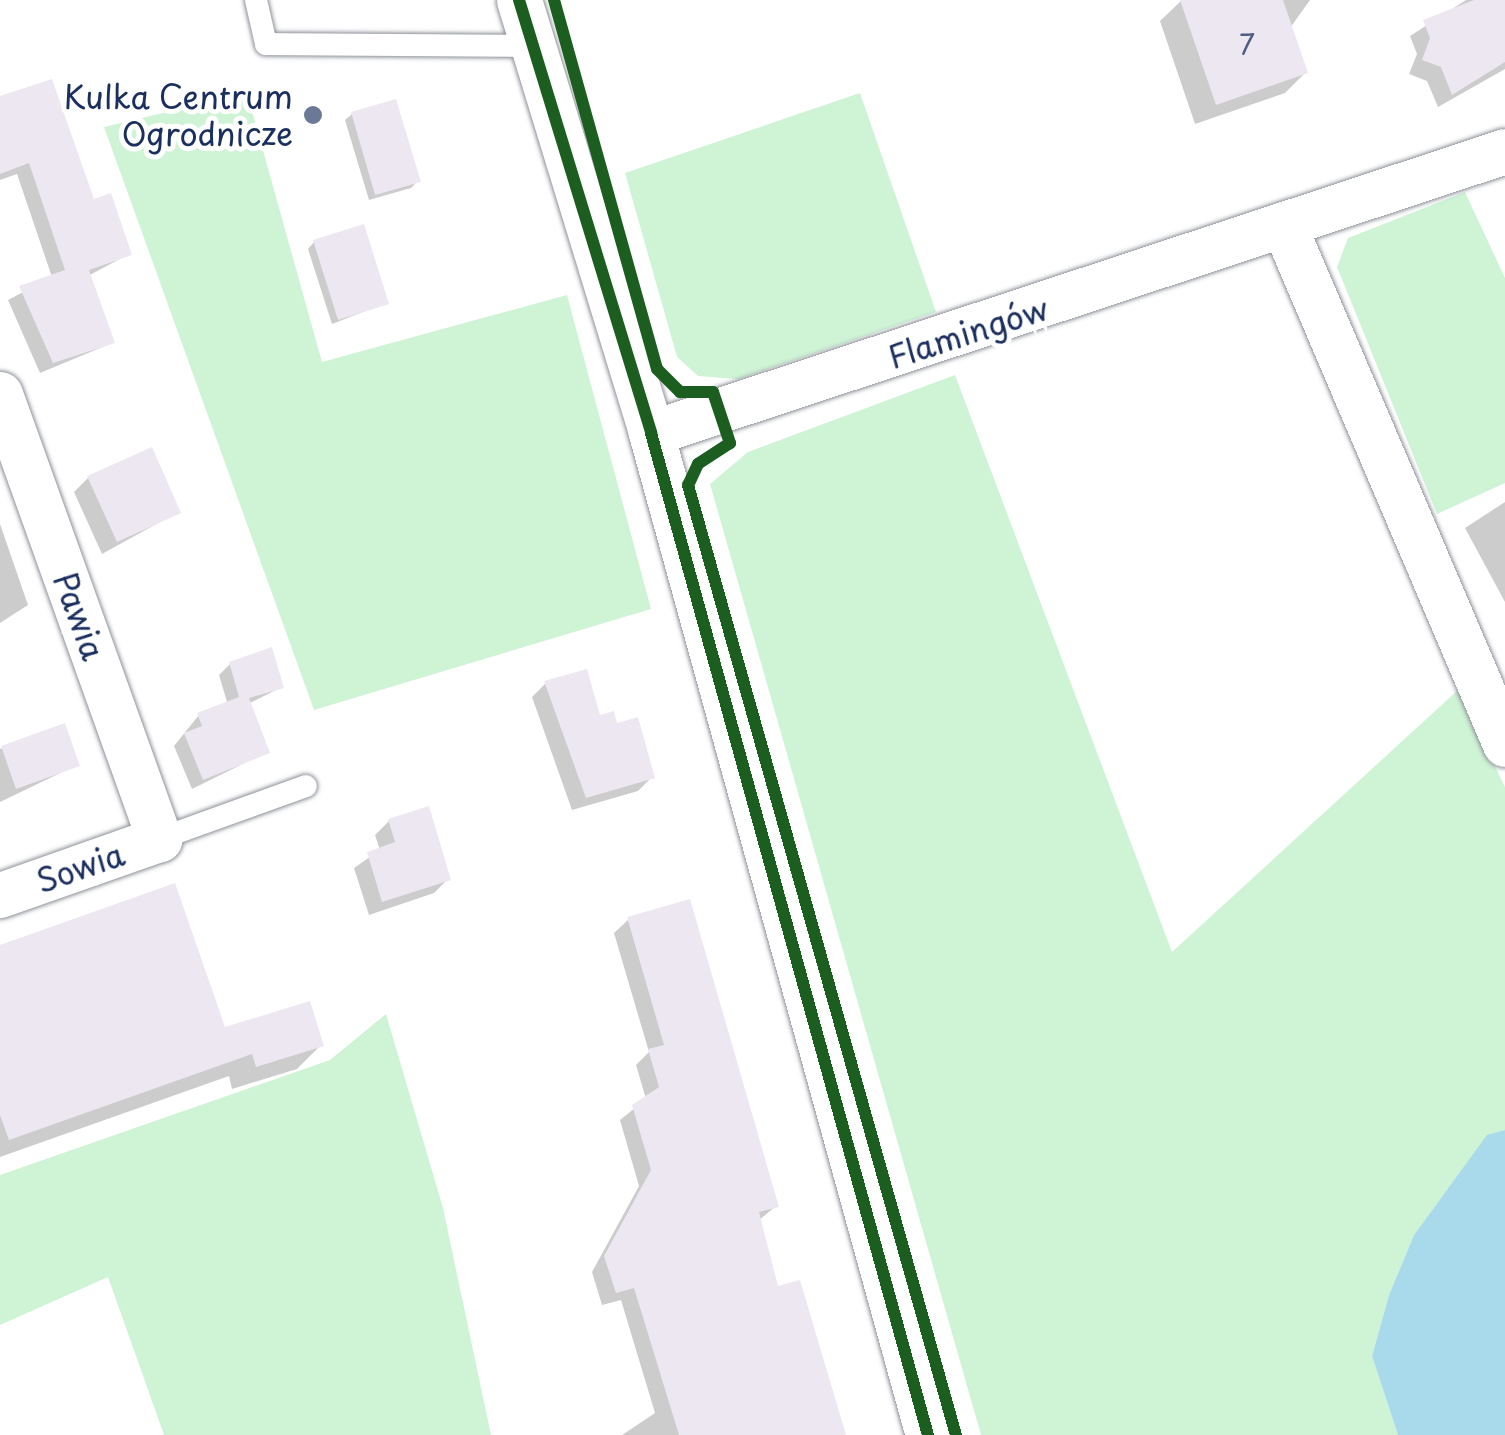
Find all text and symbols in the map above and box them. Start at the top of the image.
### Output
house number: 7 [1239,27,1255,61]
place label: Kulka Centrum Ogrodnicze [59,78,293,153]
marker: Kulka Centrum Ogrodnicze [302,104,324,126]
street label: Flamingów [883,288,1053,376]
street label: Pawia [47,567,113,665]
street label: Sowia [31,834,129,900]

